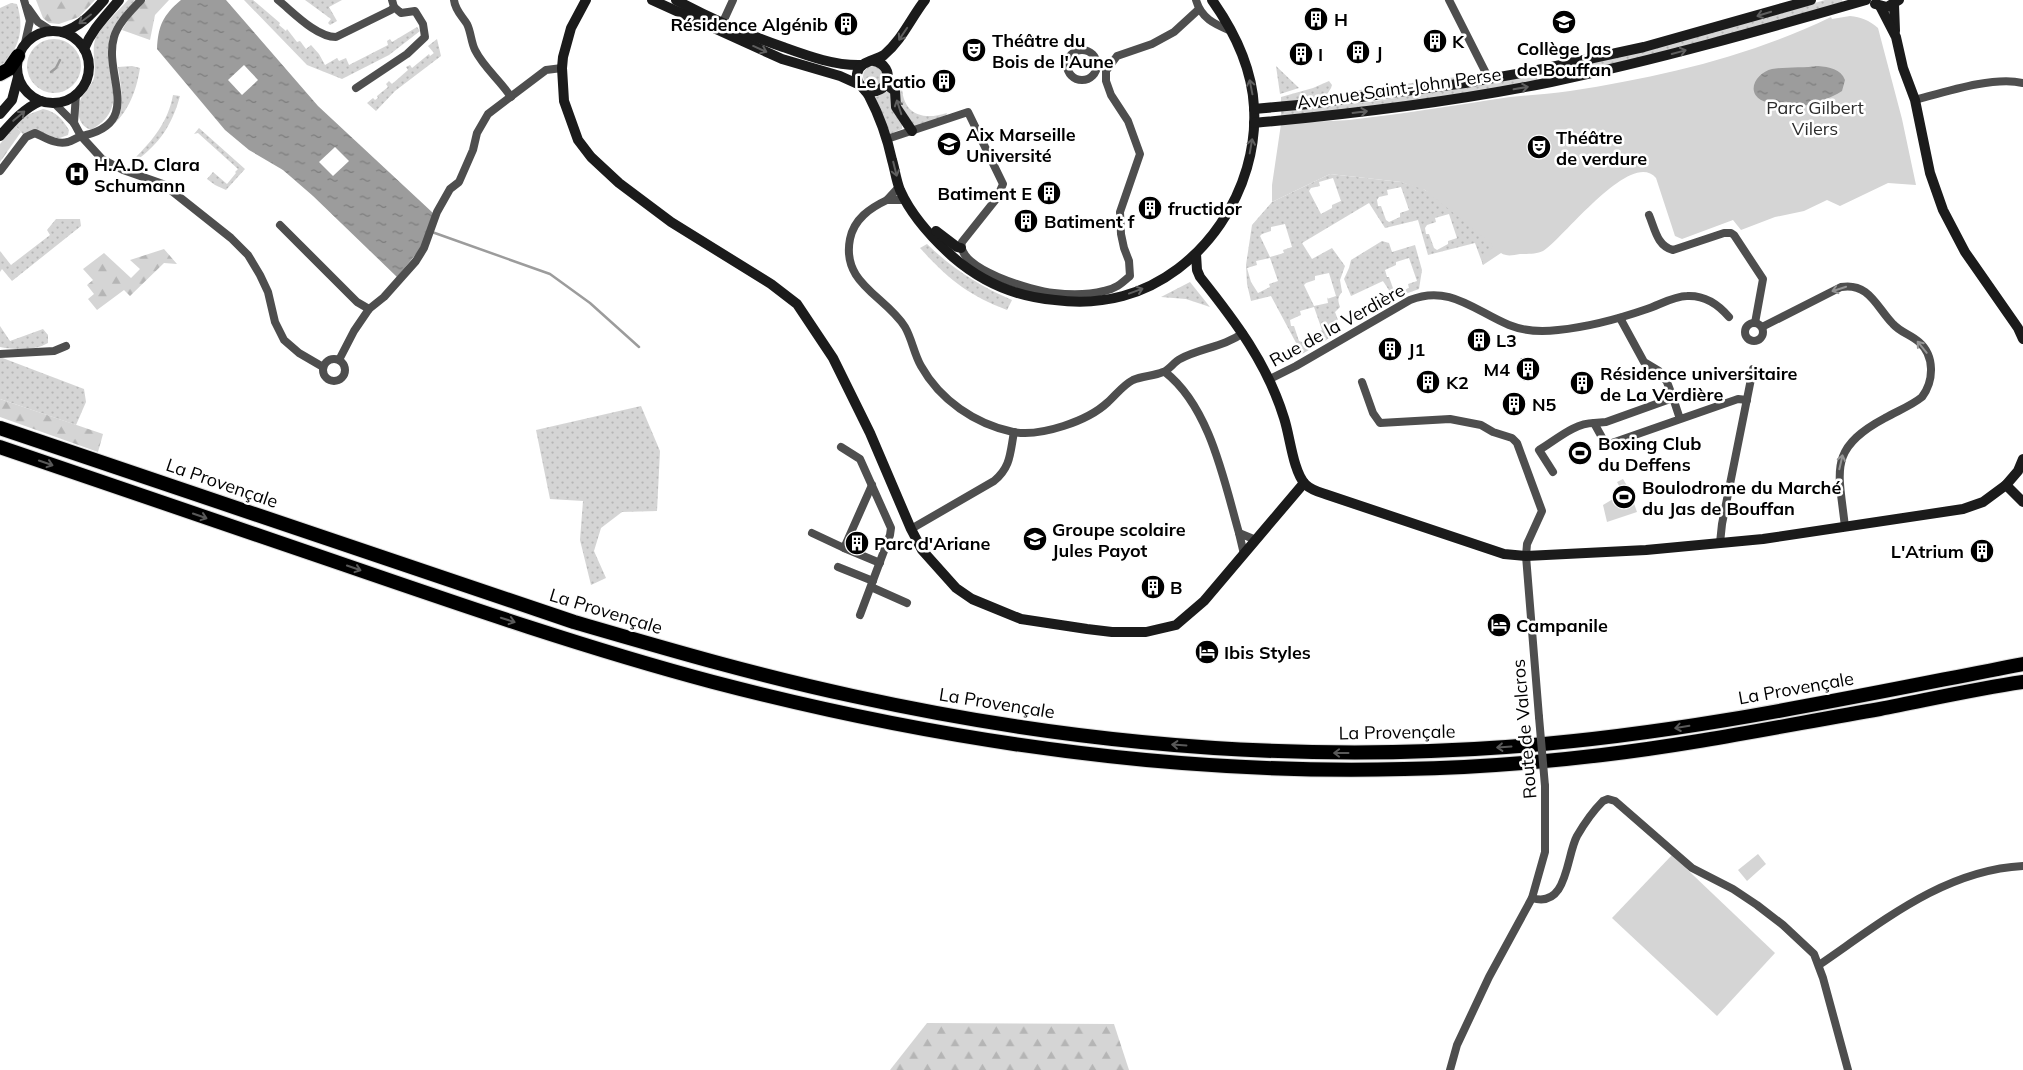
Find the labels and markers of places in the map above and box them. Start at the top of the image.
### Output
building icon: H [1303,6,1329,32]
place label: H [1334,8,1348,31]
school or university icon: Collège Jas de Bouffan [1551,9,1577,35]
building icon: Résidence Algénib [833,11,859,37]
place label: Résidence Algénib [670,13,828,36]
building icon: K [1422,28,1448,54]
place label: Théâtre du Bois de l'Aune [992,29,1114,73]
place label: K [1452,30,1465,53]
theatre icon: Théâtre du Bois de l'Aune [961,37,987,63]
place label: Collège Jas de Bouffan [1517,37,1611,81]
building icon: J [1345,39,1371,65]
building icon: I [1288,41,1314,67]
place label: J [1376,41,1383,64]
place label: I [1318,43,1323,66]
building icon: Le Patio [931,68,957,94]
place label: Le Patio [856,70,926,93]
place label: Aix Marseille Université [966,123,1076,167]
place label: Théâtre de verdure [1556,126,1647,170]
school or university icon: Aix Marseille Université [936,131,962,157]
theatre icon: Théâtre de verdure [1526,134,1552,160]
place label: H.A.D. Clara Schumann [94,153,200,197]
hospital icon: H.A.D. Clara Schumann [64,161,90,187]
building icon: Batiment E [1036,180,1062,206]
place label: Batiment E [938,182,1032,205]
building icon: fructidor [1137,195,1163,221]
place label: fructidor [1168,197,1243,220]
building icon: Batiment f [1013,208,1039,234]
place label: Batiment f [1044,210,1135,233]
building icon: L3 [1466,327,1492,353]
place label: L3 [1496,329,1517,352]
building icon: J1 [1377,336,1403,362]
place label: J1 [1408,338,1425,361]
building icon: M4 [1515,356,1541,382]
place label: M4 [1484,358,1510,381]
place label: Résidence universitaire de La Verdière [1600,362,1798,406]
building icon: K2 [1415,369,1441,395]
building icon: Résidence universitaire de La Verdière [1569,370,1595,396]
place label: K2 [1446,371,1469,394]
building icon: N5 [1501,391,1527,417]
place label: N5 [1532,393,1557,416]
place label: Boxing Club du Deffens [1598,432,1701,476]
sports icon: Boxing Club du Deffens [1567,440,1593,466]
place label: Boulodrome du Marché du Jas de Bouffan [1642,476,1841,520]
sports icon: Boulodrome du Marché du Jas de Bouffan [1611,484,1637,510]
place label: Groupe scolaire Jules Payot [1052,518,1186,562]
school or university icon: Groupe scolaire Jules Payot [1022,526,1048,552]
building icon: Parc d'Ariane [844,530,870,556]
place label: Parc d'Ariane [874,532,990,555]
building icon: L'Atrium [1969,538,1995,564]
place label: L'Atrium [1891,540,1964,563]
building icon: B [1140,574,1166,600]
place label: B [1170,576,1182,599]
hotel icon: Campanile [1486,612,1512,638]
place label: Campanile [1516,614,1608,637]
hotel icon: Ibis Styles [1194,639,1220,665]
place label: Ibis Styles [1224,641,1311,664]

